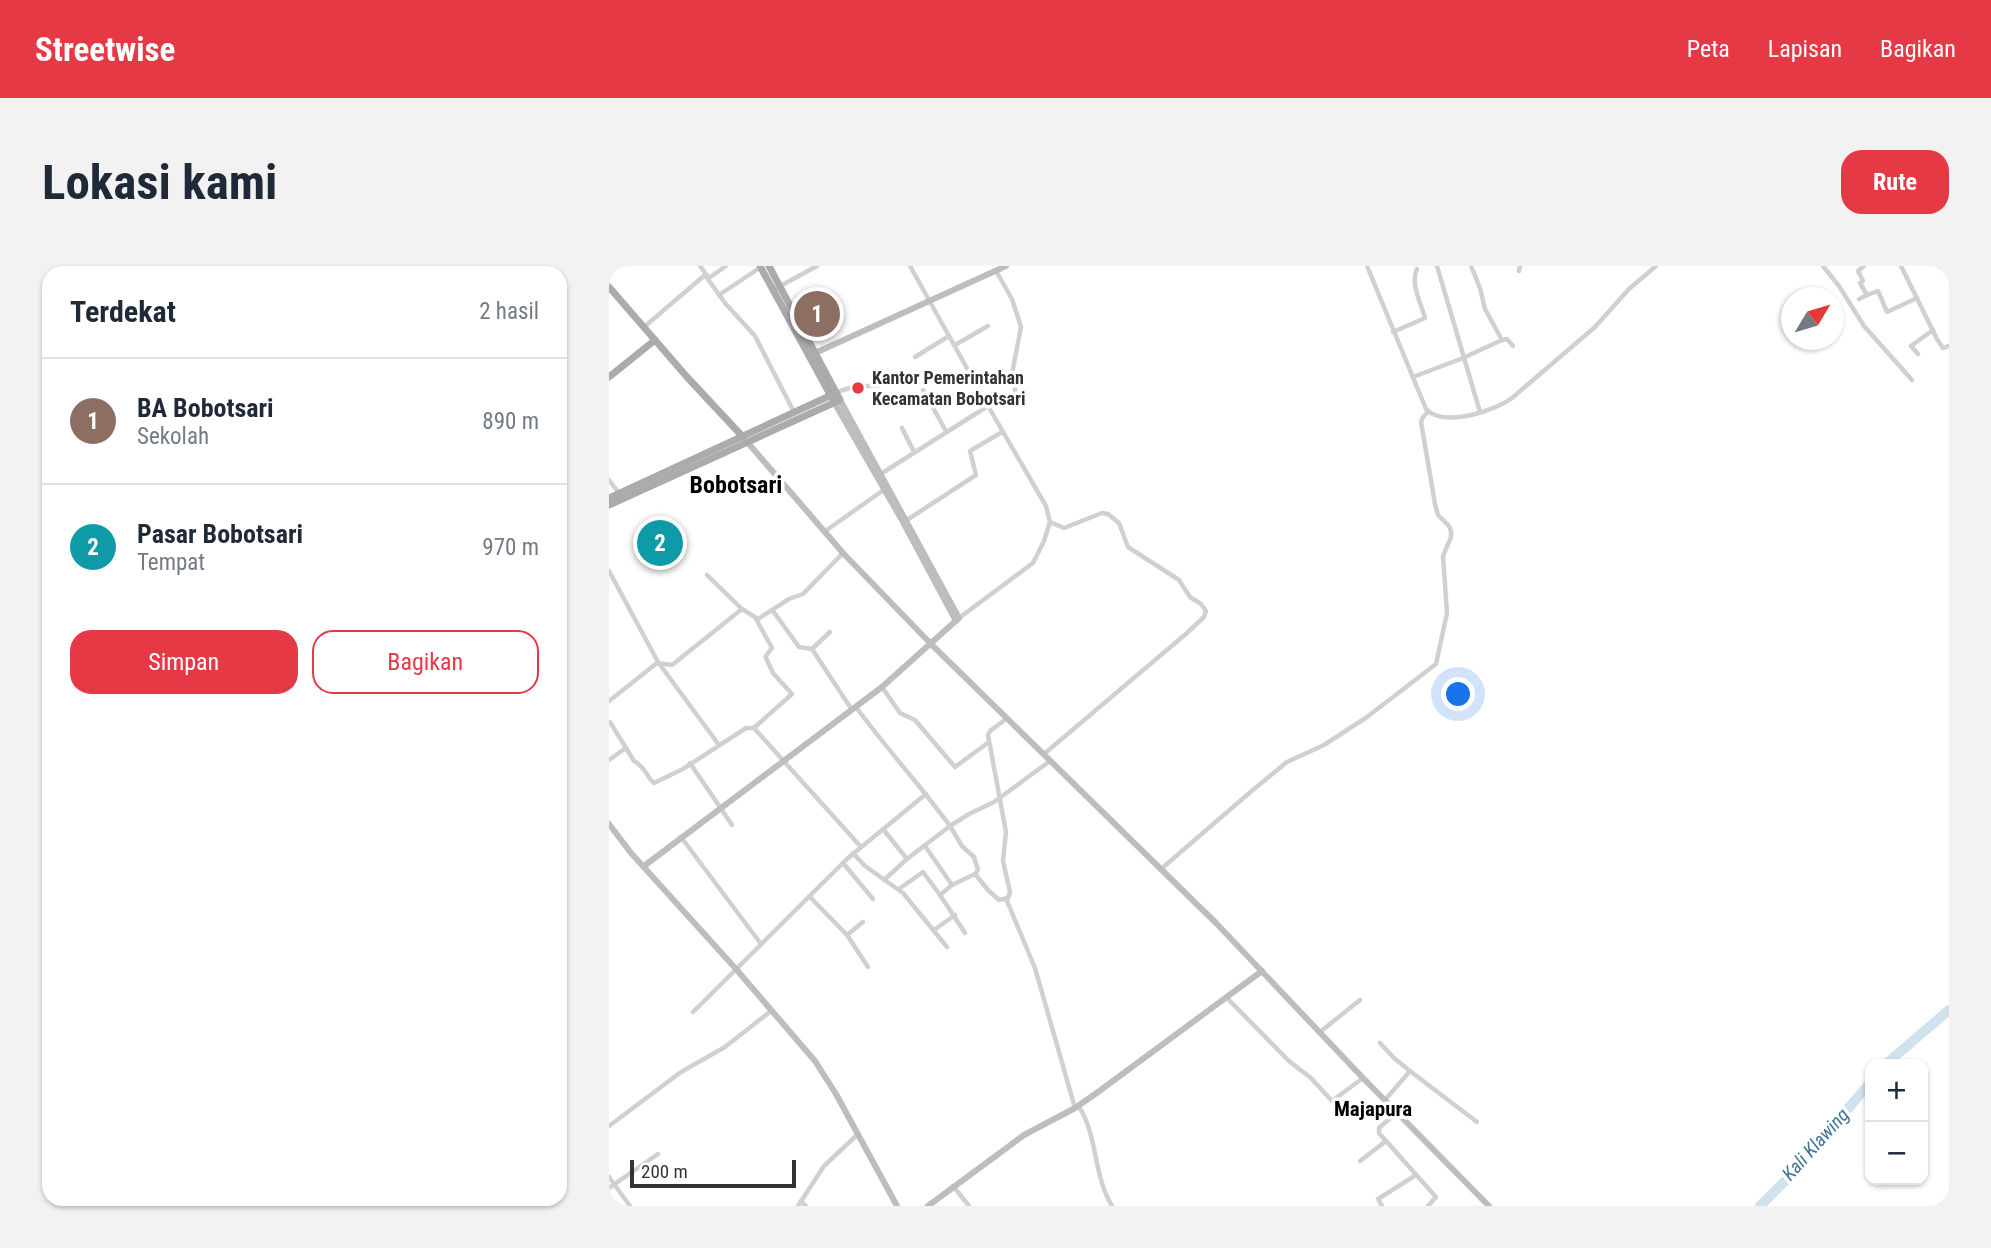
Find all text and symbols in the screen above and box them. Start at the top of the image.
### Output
text: Streetwise [35,30,175,69]
text: Peta [1687,35,1730,63]
text: Lapisan [1768,35,1842,63]
text: Bagikan [1880,35,1956,63]
button: Rute [1841,150,1949,214]
text: Lokasi kami [42,154,277,211]
north arrow [1781,287,1844,350]
pin: 1 [794,288,840,340]
text: Terdekat [70,294,176,329]
text: 2 hasil [479,298,539,325]
place label: Kantor Pemerintahan Kecamatan Bobotsari [872,367,1026,409]
marker: Kantor Pemerintahan Kecamatan Bobotsari [850,380,866,396]
text: BA Bobotsari [137,393,274,423]
text: 1 [87,408,99,435]
text: 890 m [482,408,539,435]
text: Sekolah [137,423,209,450]
district label: Bobotsari [690,471,782,499]
pin: 2 [637,517,683,569]
text: Pasar Bobotsari [137,519,303,549]
text: 2 [87,534,99,561]
text: 970 m [482,534,539,561]
text: Tempat [137,549,205,576]
button: Simpan [70,630,298,694]
button: Bagikan [312,630,539,694]
your location [1441,677,1475,711]
map controls [1865,1059,1928,1185]
button: + [1865,1059,1928,1122]
district label: Majapura [1334,1097,1412,1121]
water label: Kali Klawing [1777,1104,1854,1185]
button: − [1865,1122,1928,1185]
scale bar [630,1157,796,1189]
text: 200 m [641,1160,688,1183]

